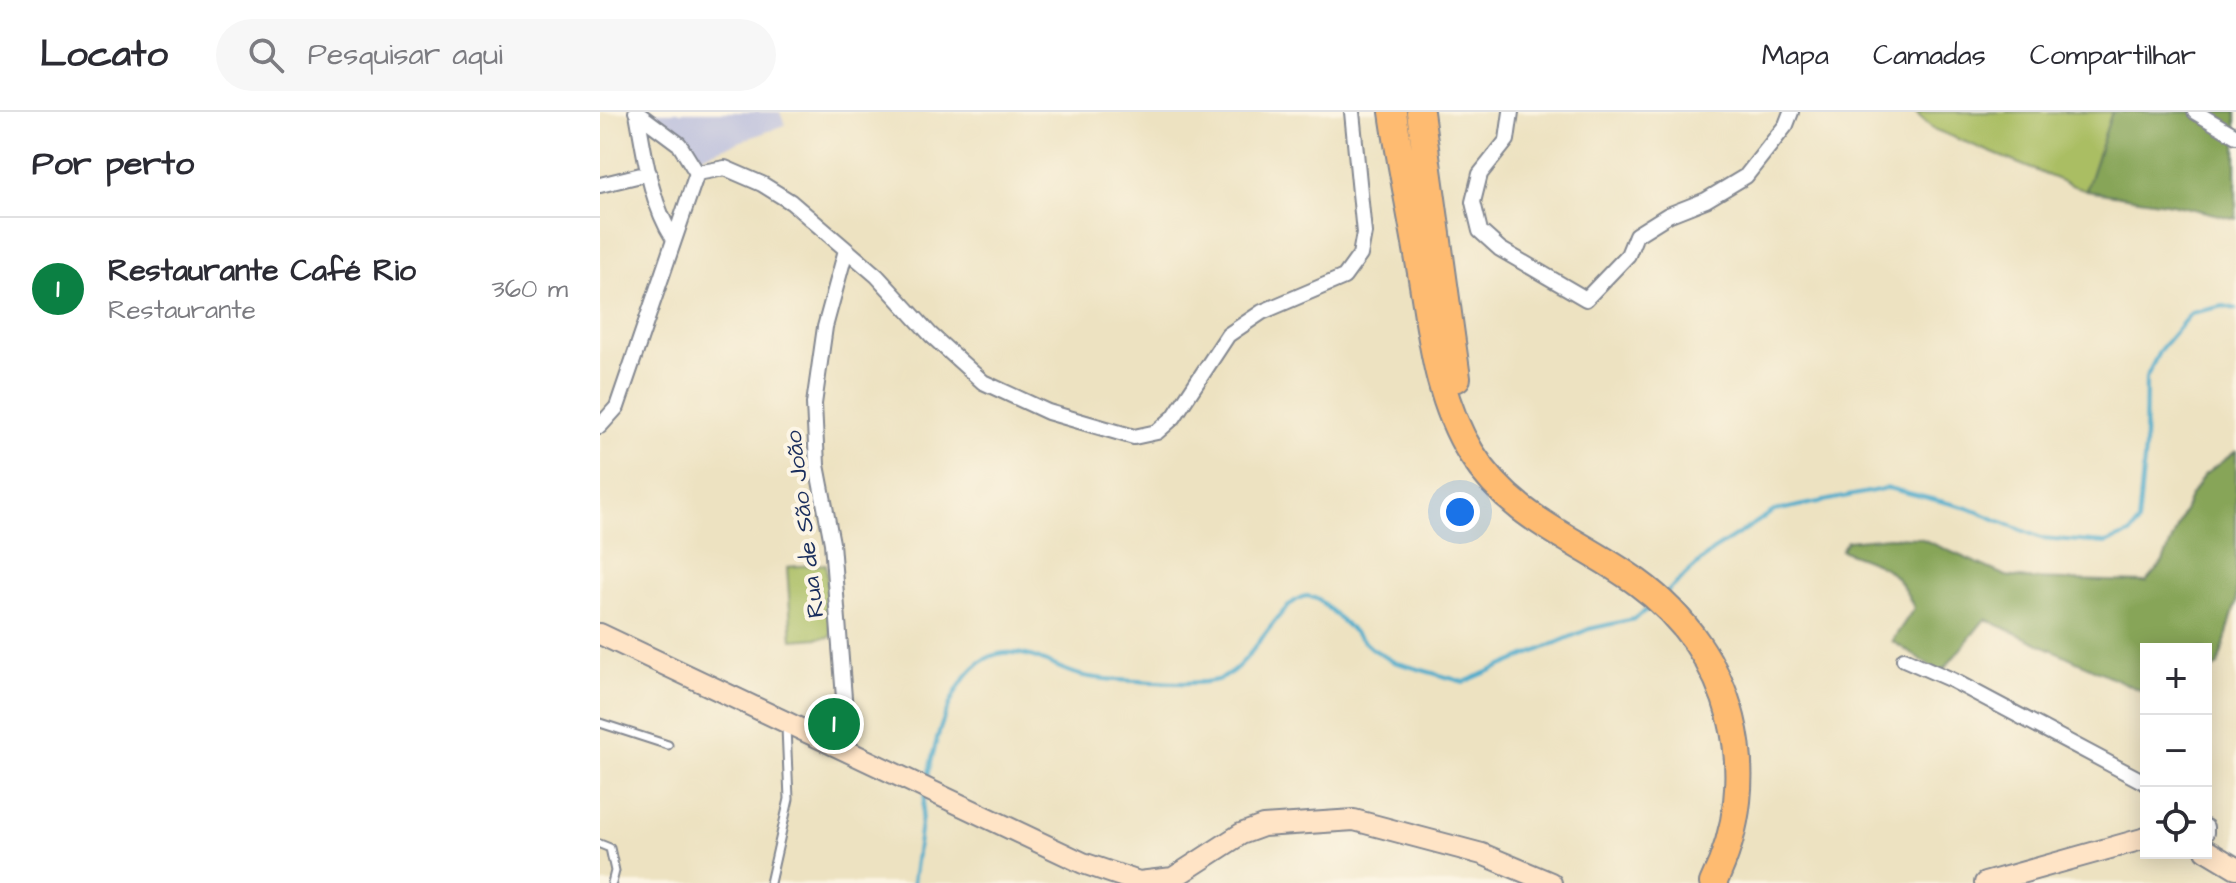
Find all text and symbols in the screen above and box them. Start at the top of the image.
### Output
search box [216,19,776,91]
text: Locato [40,29,168,81]
icon: search [244,33,288,77]
text: Pesquisar aqui [308,34,503,76]
text: Mapa [1762,36,1829,75]
text: Camadas [1873,36,1986,75]
text: Compartilhar [2030,36,2196,75]
text: Por perto [32,140,194,188]
text: Restaurante Café Rio [108,250,416,292]
text: 1 [56,271,60,307]
text: 360 m [491,271,568,307]
text: Restaurante [108,292,256,328]
street label: Rua de São João [777,428,833,620]
your location [1440,492,1480,532]
map controls [2140,643,2212,859]
button: + [2140,643,2212,715]
pin: 1 [808,694,860,754]
button: − [2140,715,2212,787]
button: locate [2140,787,2212,859]

